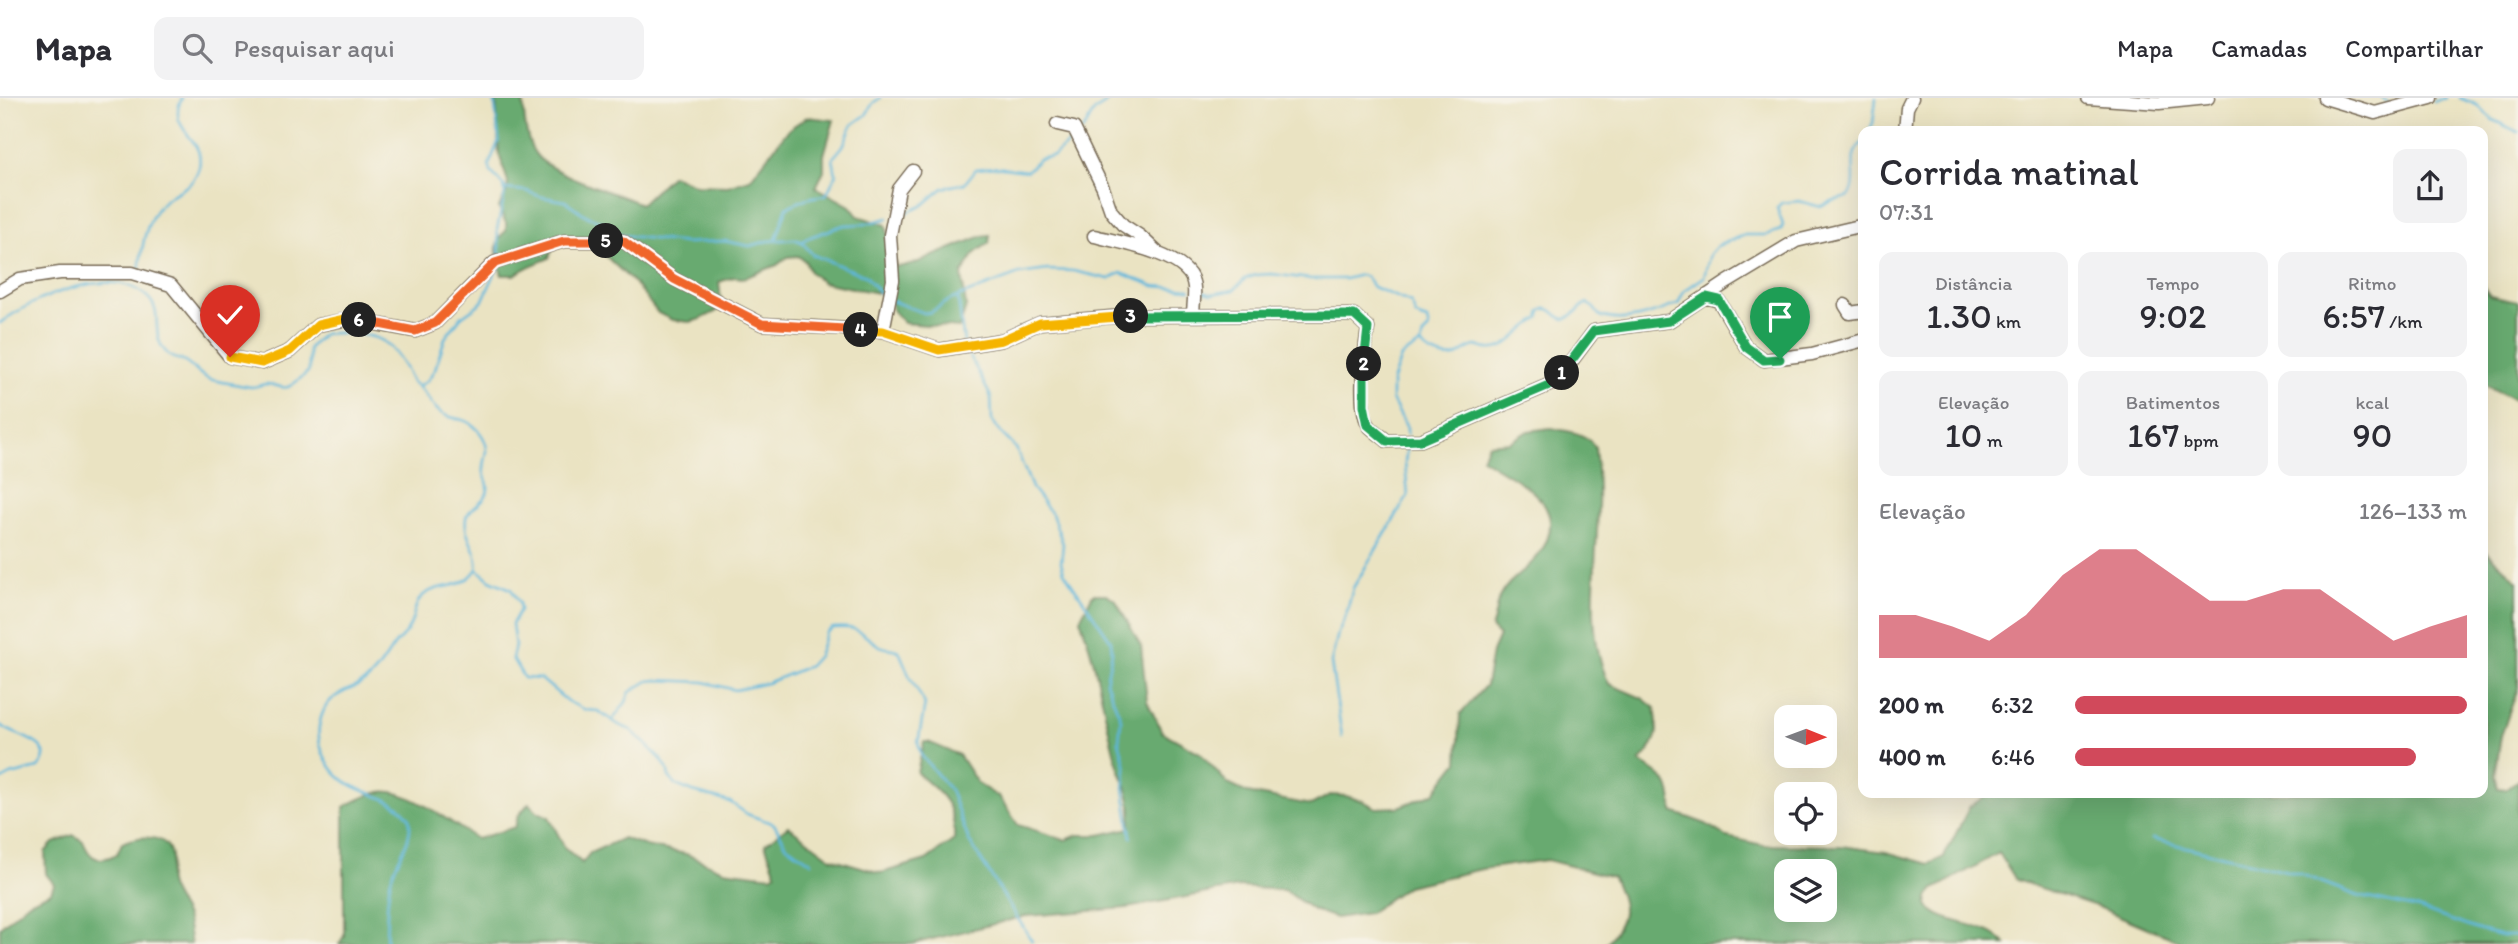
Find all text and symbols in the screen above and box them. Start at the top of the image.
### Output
search box [154,17,644,80]
text: Mapa [35,29,112,68]
icon: search [178,29,216,67]
text: Pesquisar aqui [234,32,395,64]
text: Mapa [2117,34,2173,63]
text: Camadas [2211,34,2307,63]
text: Compartilhar [2345,34,2483,63]
text: Corrida matinal [1879,149,2139,195]
button: share [2393,149,2467,223]
text: 07:31 [1879,198,1933,226]
pin: 5 [588,223,624,258]
text: 5 [601,229,610,252]
text: Distância [1935,272,2012,295]
text: Tempo [2147,272,2199,295]
text: Ritmo [2348,272,2397,295]
pin [200,285,260,357]
pin [1750,287,1810,359]
text: 1.30 [1926,295,1992,337]
text: 9:02 [2140,295,2206,337]
text: 6:57 [2322,295,2385,337]
icon: check [211,296,249,334]
pin: 3 [1114,298,1148,333]
icon: arrive [1761,298,1799,336]
pin: 6 [342,302,376,338]
text: 3 [1125,304,1136,327]
text: 6 [353,308,364,331]
text: km [1992,310,2021,333]
text: /km [2385,310,2422,333]
pin: 4 [844,313,878,348]
text: 4 [855,318,866,341]
pin: 2 [1346,346,1382,382]
text: 2 [1359,352,1369,375]
pin: 1 [1544,356,1580,390]
text: 1 [1557,361,1566,384]
text: Elevação [1938,391,2009,414]
text: Batimentos [2126,391,2220,414]
text: kcal [2355,391,2389,414]
text: 10 [1945,414,1982,456]
text: 167 [2127,414,2179,456]
text: 90 [2352,414,2392,456]
text: m [1982,429,2003,452]
text: bpm [2179,429,2219,452]
text: Elevação [1879,497,1966,525]
text: 126–133 m [2359,497,2467,525]
text: 200 m [1879,691,1944,719]
text: 6:32 [1991,691,2033,719]
north arrow [1774,705,1838,768]
map controls [1774,705,1837,922]
text: 400 m [1879,743,1946,771]
text: 6:46 [1991,743,2035,771]
button: locate [1774,782,1837,845]
button: layers [1774,859,1837,922]

